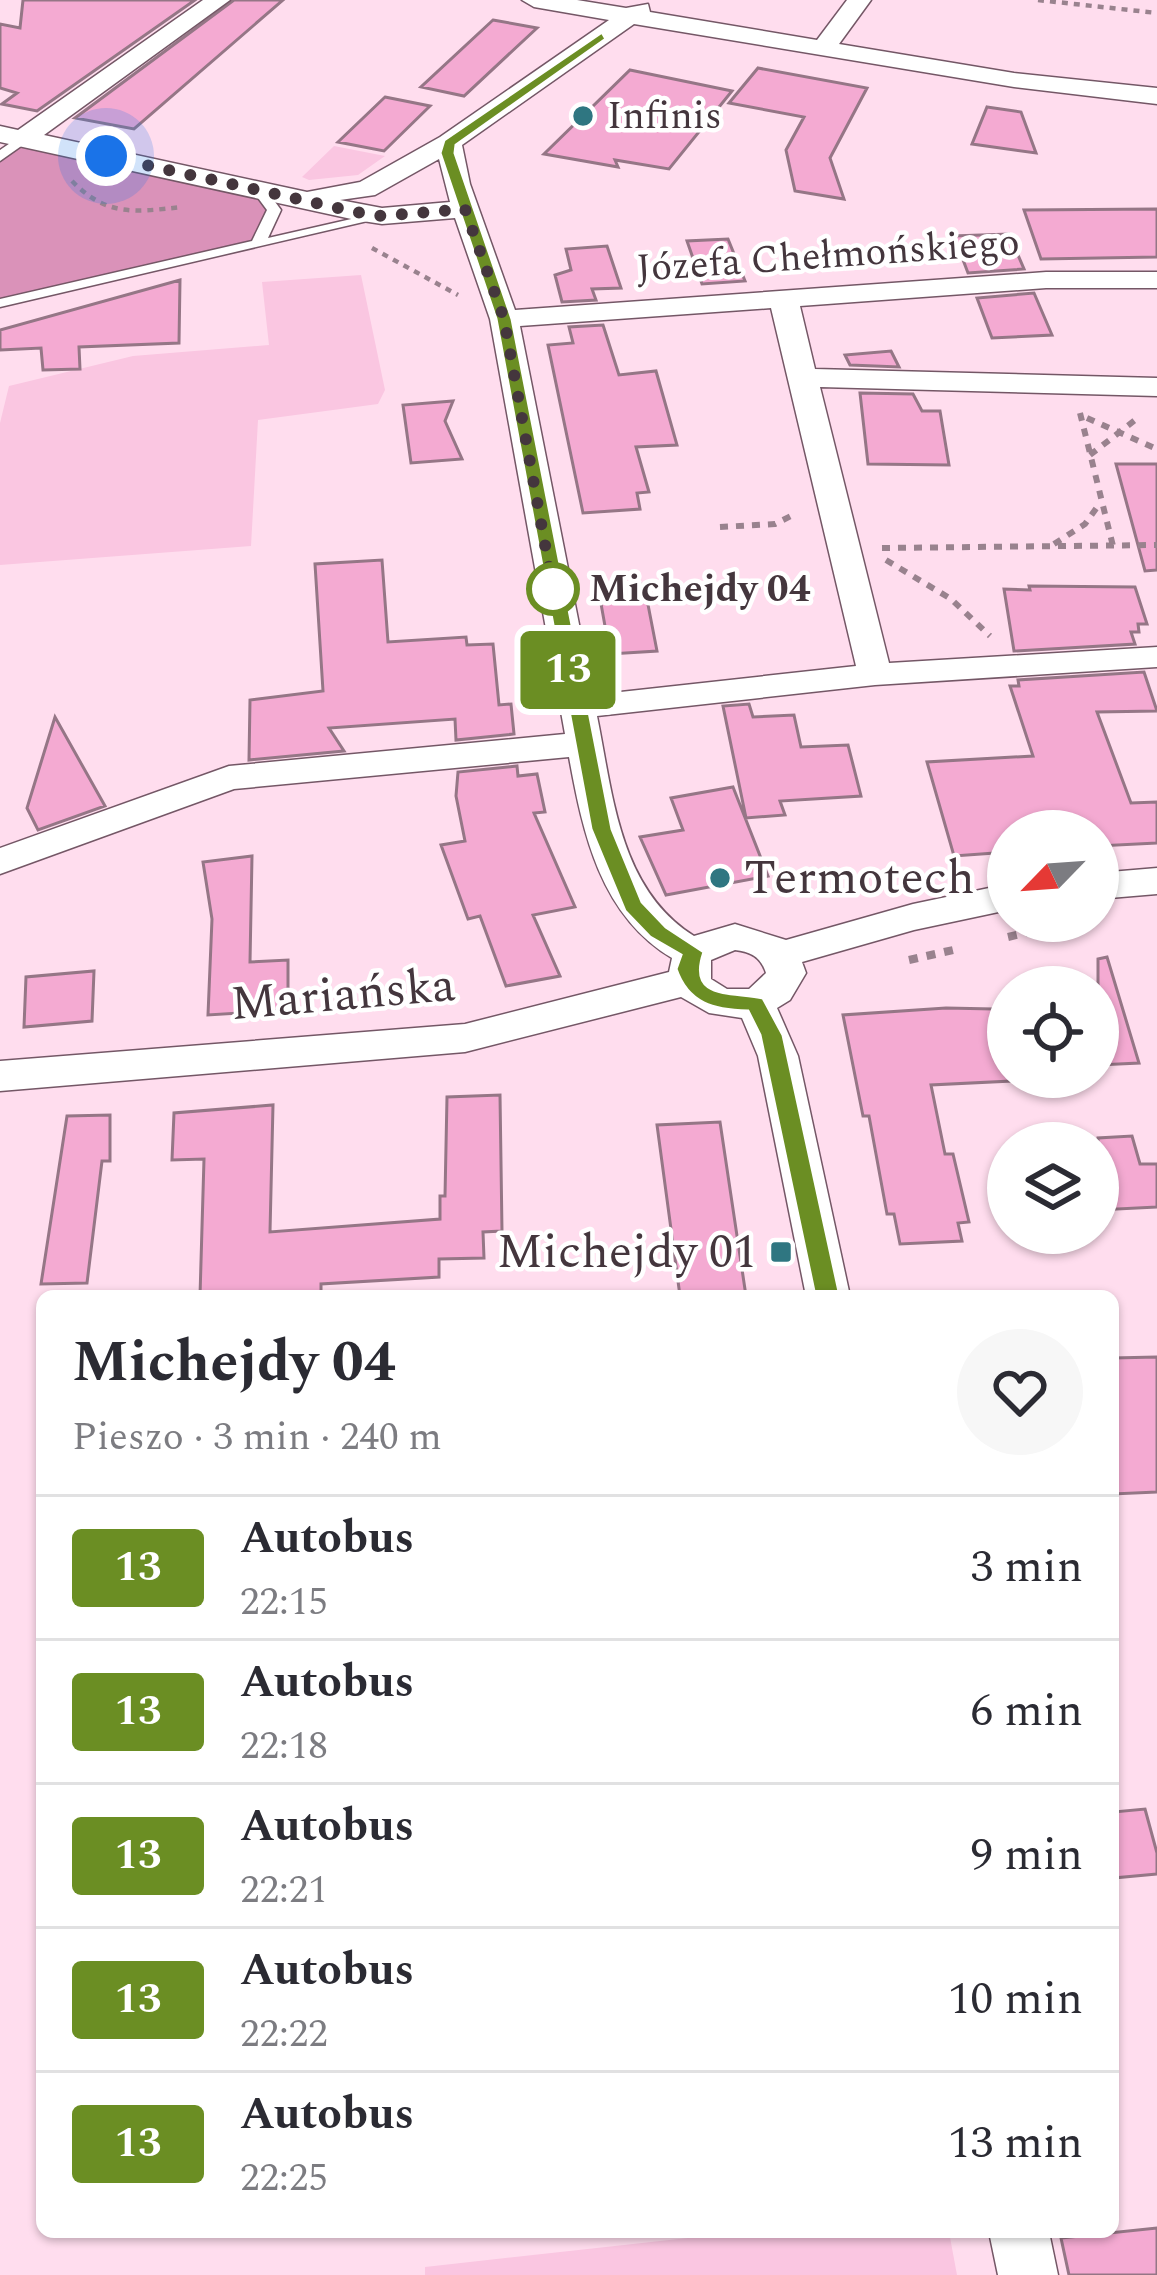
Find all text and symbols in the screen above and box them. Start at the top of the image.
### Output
place label: Infinis [607,87,722,146]
marker: Infinis [570,103,596,129]
your location [76,126,136,186]
street label: Józefa Chełmońskiego [634,213,1022,299]
place label: Michejdy 04 [589,560,811,619]
marker: Michejdy 04 [528,564,578,614]
line badge: 13 [514,631,622,709]
text: 13 [544,638,592,701]
north arrow [987,810,1119,942]
map controls [987,810,1119,1254]
place label: Termotech [744,842,975,915]
marker: Termotech [707,865,733,891]
street label: Mariańska [228,949,458,1041]
button: locate [987,966,1119,1098]
button: layers [987,1122,1119,1254]
place label: Michejdy 01 [497,1216,757,1289]
marker: Michejdy 01 [768,1239,794,1265]
text: Michejdy 04 [72,1320,396,1406]
button: heart [957,1329,1083,1455]
text: Pieszo · 3 min · 240 m [72,1408,442,1467]
text: Autobus [240,1504,414,1573]
text: 3 min [970,1533,1083,1602]
text: 13 [114,1536,162,1599]
text: 22:15 [240,1573,328,1632]
text: Autobus [240,1648,414,1717]
text: 6 min [970,1677,1083,1746]
text: 13 [114,1680,162,1743]
text: 22:18 [240,1717,328,1776]
text: Autobus [240,1792,414,1861]
text: 9 min [970,1821,1083,1890]
text: 13 [114,1824,162,1887]
text: 22:21 [240,1861,328,1920]
text: Autobus [240,1936,414,2005]
text: 10 min [948,1965,1083,2034]
text: 13 [114,1968,162,2031]
text: 22:22 [240,2005,328,2064]
text: Autobus [240,2080,414,2149]
text: 13 min [948,2109,1083,2178]
text: 13 [114,2112,162,2175]
text: 22:25 [240,2149,328,2208]

